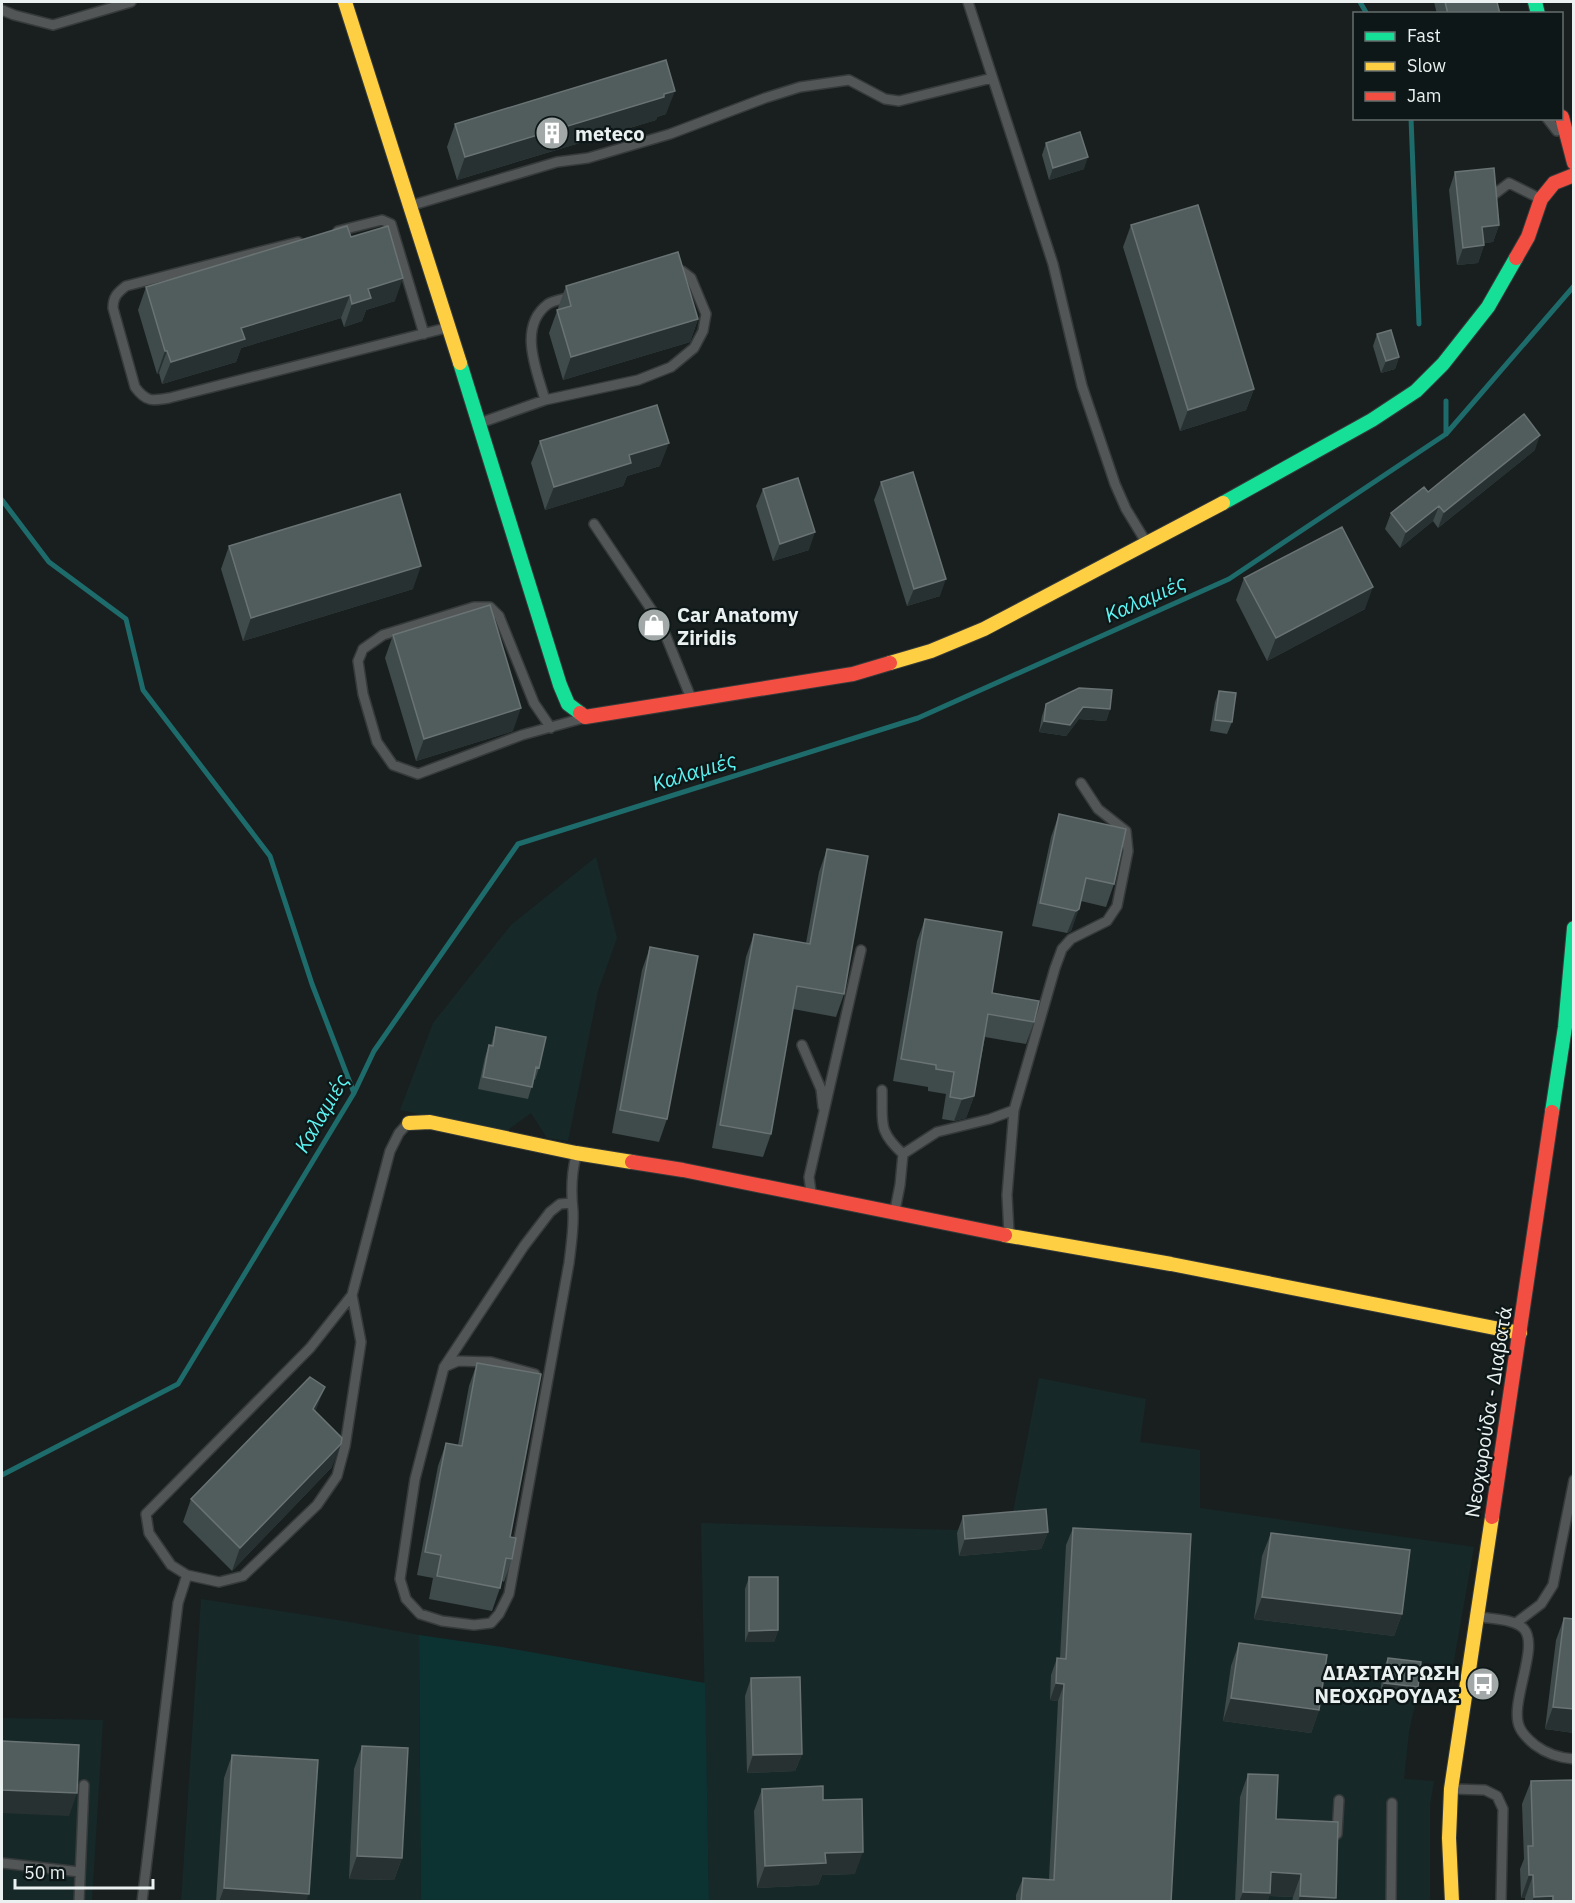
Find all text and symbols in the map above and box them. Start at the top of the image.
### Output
legend [1353,12,1563,120]
text: Fast [1407,24,1441,47]
text: Slow [1407,54,1446,77]
text: Jam [1407,84,1442,107]
building icon: meteco [534,115,570,151]
place label: meteco [575,120,644,147]
water label: Καλαμιές [1100,568,1190,628]
place label: Car Anatomy Ziridis [677,601,799,651]
shop icon: Car Anatomy Ziridis [636,607,672,643]
water label: Καλαμιές [648,745,740,797]
water label: Καλαμιές [287,1068,355,1158]
street label: Νεοχωρούδα - Διαβατά [1458,1304,1518,1519]
place label: ΔΙΑΣΤΑΥΡΩΣΗ ΝΕΟΧΩΡΟΥΔΑΣ [1315,1659,1460,1709]
bus stop icon: ΔΙΑΣΤΑΥΡΩΣΗ ΝΕΟΧΩΡΟΥΔΑΣ [1465,1666,1501,1702]
scale bar [15,1852,153,1890]
text: 50 m [24,1861,66,1884]

